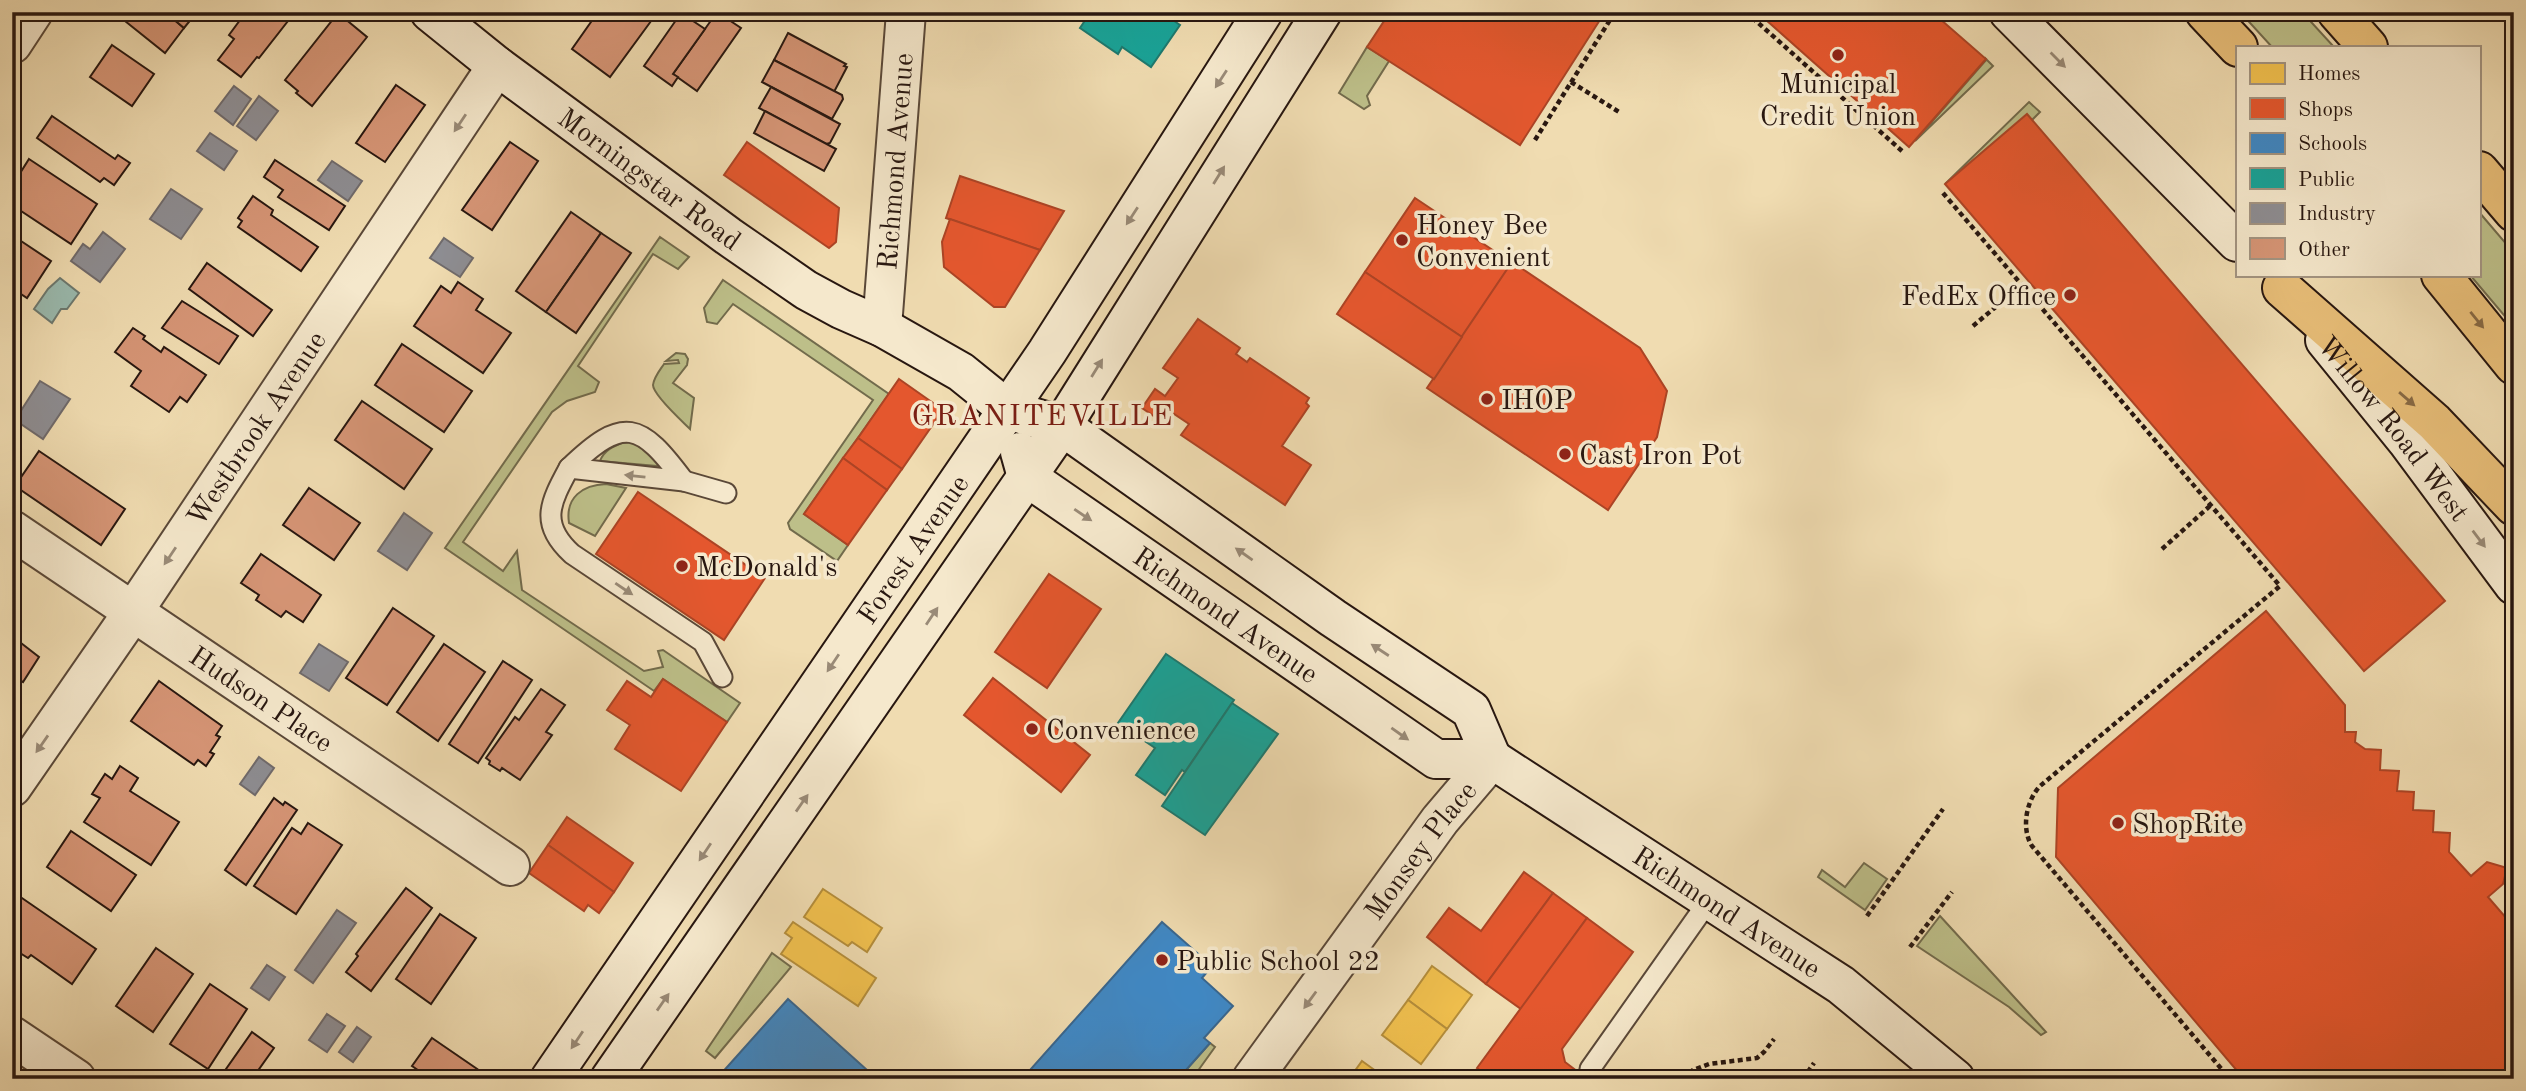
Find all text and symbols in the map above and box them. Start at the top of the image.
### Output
legend [2236,46,2480,276]
marker: Municipal Credit Union [1830,47,1846,63]
one-way arrow [2049,51,2065,68]
street label: Richmond Avenue [875,52,920,271]
text: Homes [2298,64,2360,85]
one-way arrow [1214,69,1227,89]
place label: Municipal Credit Union [1760,72,1916,132]
text: Shops [2298,100,2353,121]
street label: Morningstar Road [552,105,745,257]
one-way arrow [453,113,466,133]
text: Schools [2298,134,2367,155]
one-way arrow [1212,166,1225,185]
text: Public [2298,170,2355,191]
text: Industry [2298,204,2376,225]
one-way arrow [1126,207,1139,226]
place label: Honey Bee Convenient [1416,213,1551,273]
marker: Honey Bee Convenient [1394,232,1410,248]
text: Other [2298,240,2350,261]
place label: FedEx Office [1901,284,2056,312]
marker: FedEx Office [2062,287,2078,303]
one-way arrow [2469,311,2484,328]
street label: Westbrook Avenue [184,327,333,532]
street label: Willow Road West [2311,332,2473,528]
one-way arrow [1091,358,1104,377]
place label: IHOP [1501,388,1573,416]
one-way arrow [2398,390,2415,406]
marker: IHOP [1479,391,1495,407]
district label: GRANITEVILLE [912,402,1174,432]
place label: Cast Iron Pot [1579,443,1742,471]
marker: Cast Iron Pot [1557,446,1573,462]
one-way arrow [624,470,646,481]
street label: Forest Avenue [854,471,975,630]
one-way arrow [1073,509,1093,522]
one-way arrow [2472,530,2486,548]
street label: Richmond Avenue [1127,544,1322,690]
one-way arrow [164,547,177,566]
one-way arrow [1235,547,1253,561]
place label: McDonald's [696,555,837,583]
marker: McDonald's [674,558,690,574]
one-way arrow [614,583,634,596]
one-way arrow [925,607,939,625]
street label: Hudson Place [183,643,337,759]
one-way arrow [1371,643,1390,656]
one-way arrow [826,653,839,673]
place label: Convenience [1046,718,1196,746]
marker: Convenience [1024,721,1040,737]
one-way arrow [1391,727,1409,741]
one-way arrow [36,735,49,754]
street label: Monsey Place [1361,777,1483,926]
one-way arrow [795,794,809,812]
place label: ShopRite [2132,812,2243,840]
marker: ShopRite [2110,815,2126,831]
one-way arrow [699,842,712,861]
street label: Richmond Avenue [1627,843,1825,985]
place label: Public School 22 [1176,949,1380,977]
marker: Public School 22 [1154,952,1170,968]
one-way arrow [1303,991,1317,1009]
one-way arrow [656,993,669,1012]
one-way arrow [571,1030,584,1049]

